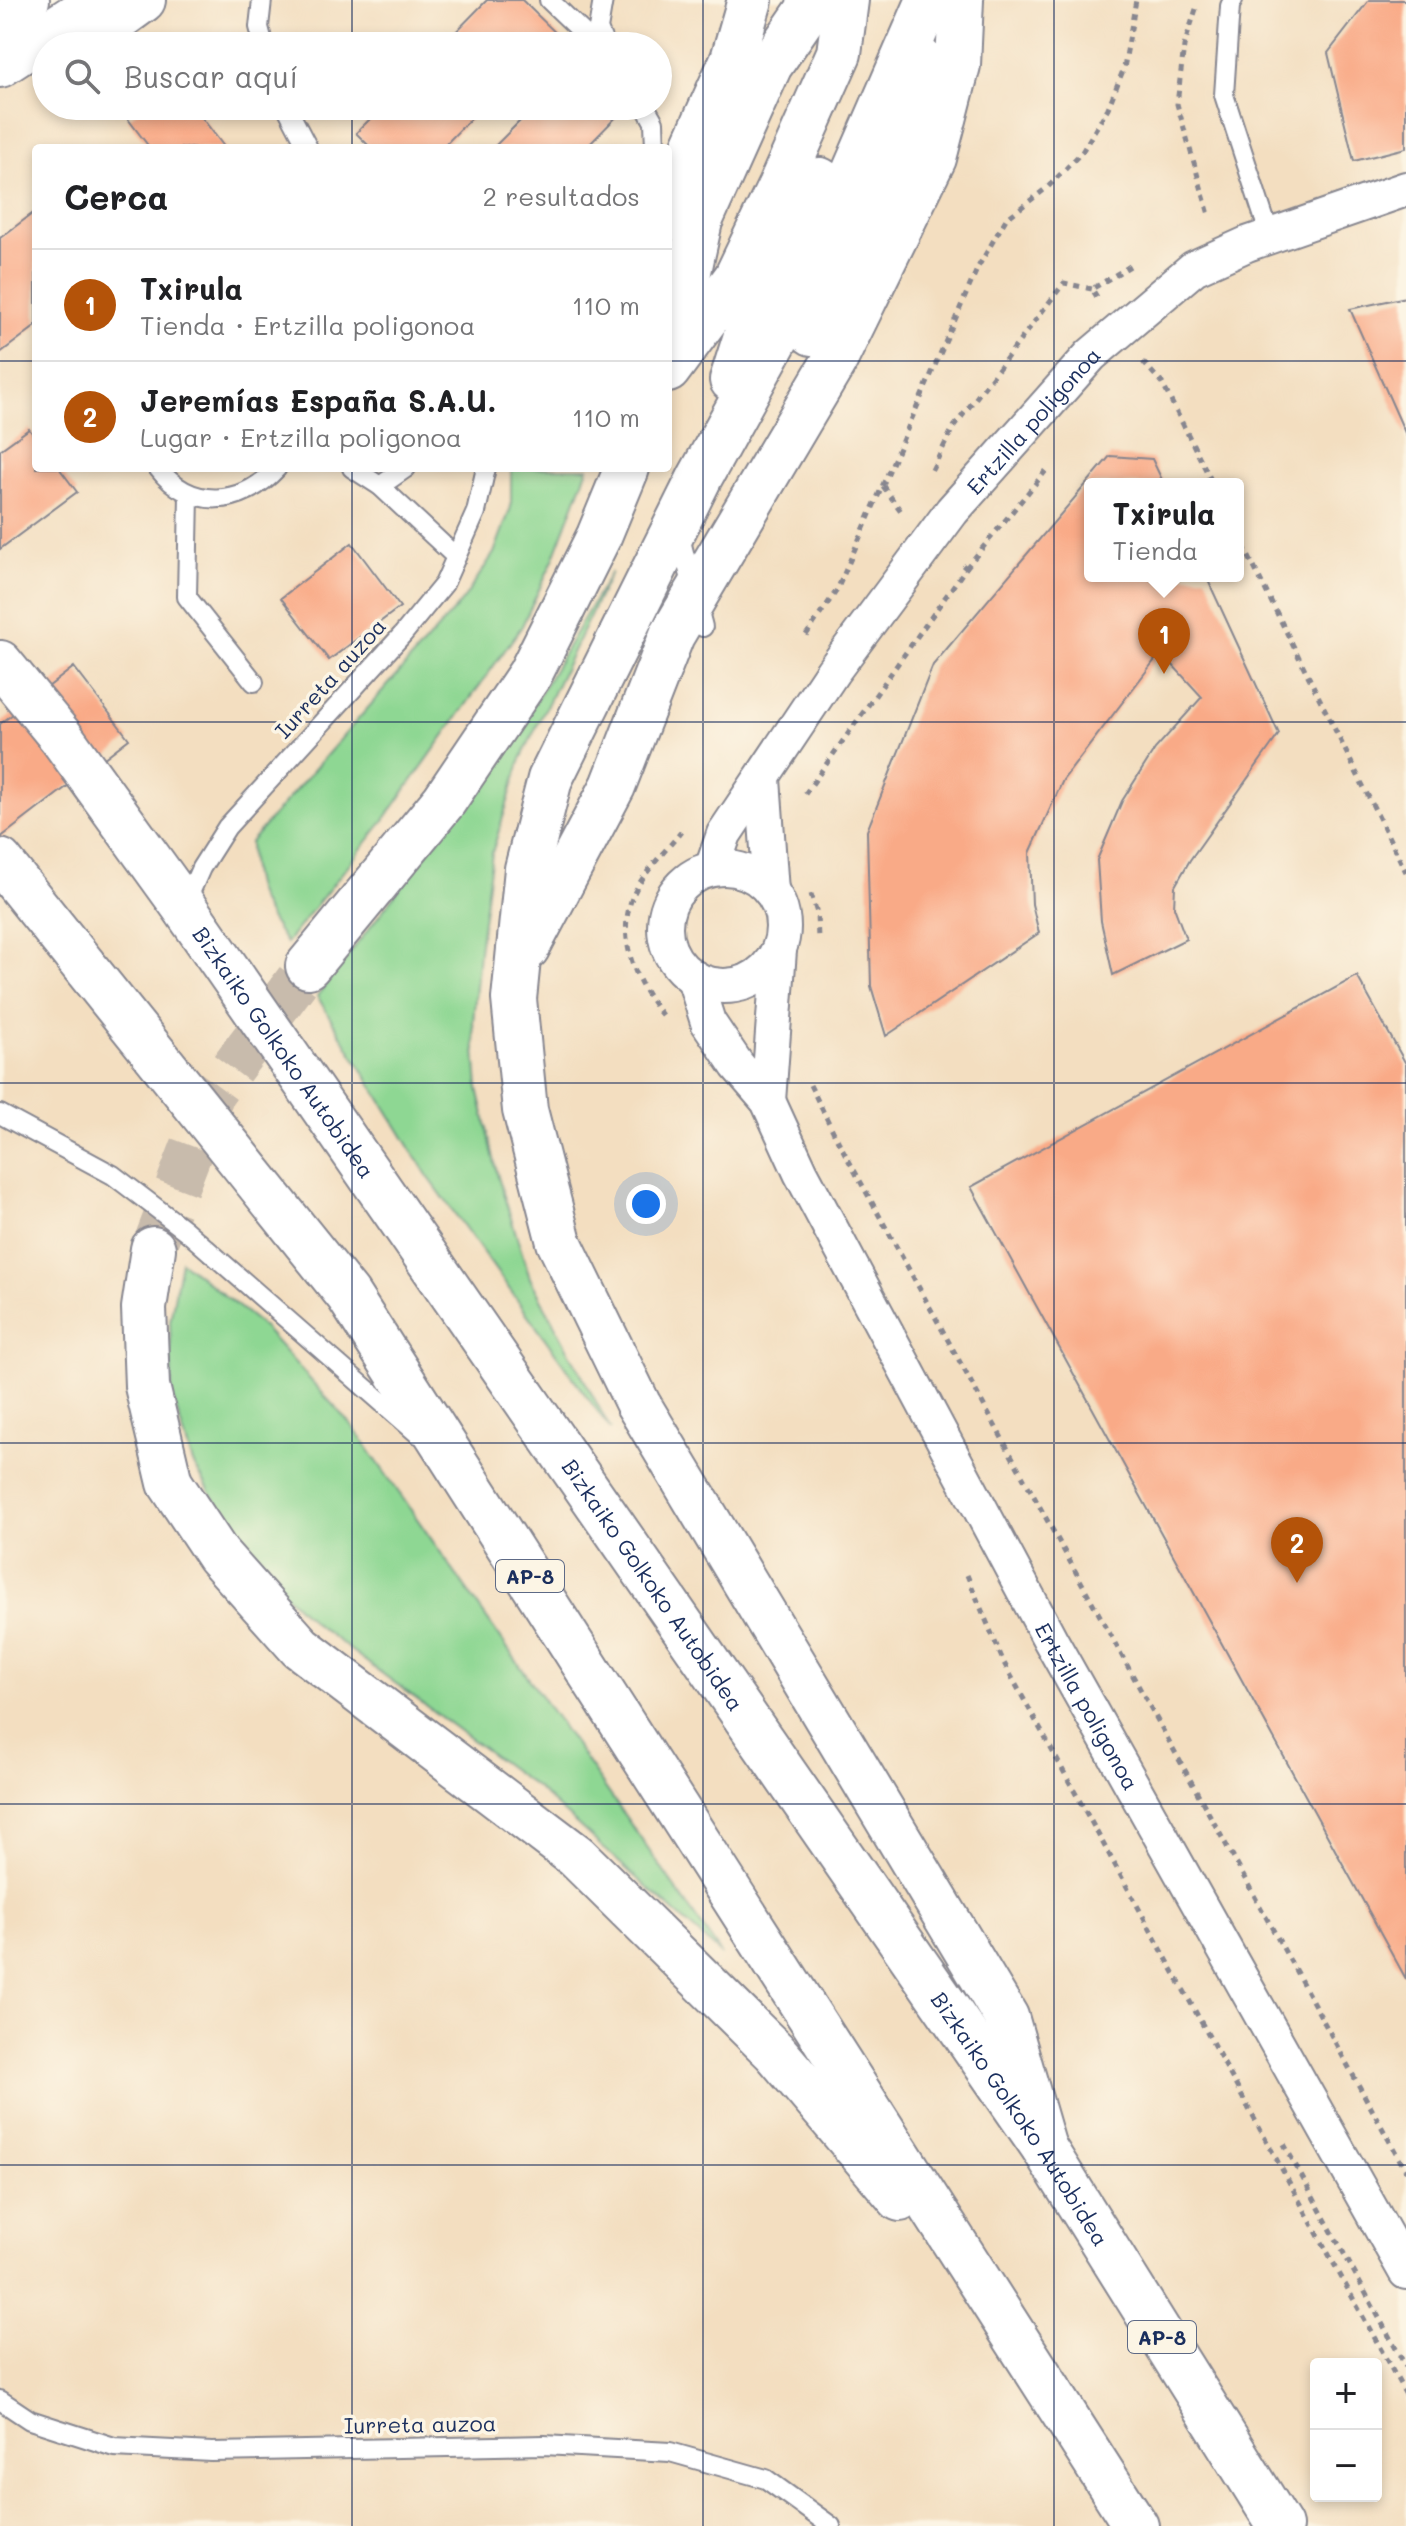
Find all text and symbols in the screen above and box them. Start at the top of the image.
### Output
search box [32,32,672,120]
icon: search [60,54,104,98]
text: Buscar aquí [124,56,298,96]
text: Cerca [64,174,168,219]
text: 2 resultados [482,179,640,213]
text: Txirula [140,268,243,308]
text: 1 [84,288,96,322]
text: 110 m [572,288,640,322]
text: Tienda · Ertzilla poligonoa [140,308,475,342]
street label: Ertzilla poligonoa [960,341,1106,500]
text: Jeremías España S.A.U. [140,380,496,420]
text: 2 [83,400,97,434]
text: 110 m [572,400,640,434]
text: Lugar · Ertzilla poligonoa [140,420,462,454]
popup [1084,478,1244,582]
text: Txirula [1113,493,1216,533]
text: Tienda [1113,533,1198,567]
pin: 1 [1138,608,1190,674]
street label: Iurreta auzoa [268,612,392,744]
street label: Bizkaiko Golkoko Autobidea [187,920,382,1183]
your location [626,1184,666,1224]
street label: Bizkaiko Golkoko Autobidea [556,1453,751,1716]
pin: 2 [1271,1517,1323,1583]
road number: AP-8 [496,1560,564,1592]
street label: Ertzilla poligonoa [1029,1617,1146,1795]
street label: Bizkaiko Golkoko Autobidea [925,1986,1116,2251]
road number: AP-8 [1128,2321,1196,2353]
map controls [1310,2358,1382,2502]
button: + [1310,2358,1382,2430]
street label: Iurreta auzoa [343,2408,497,2440]
button: − [1310,2430,1382,2502]

